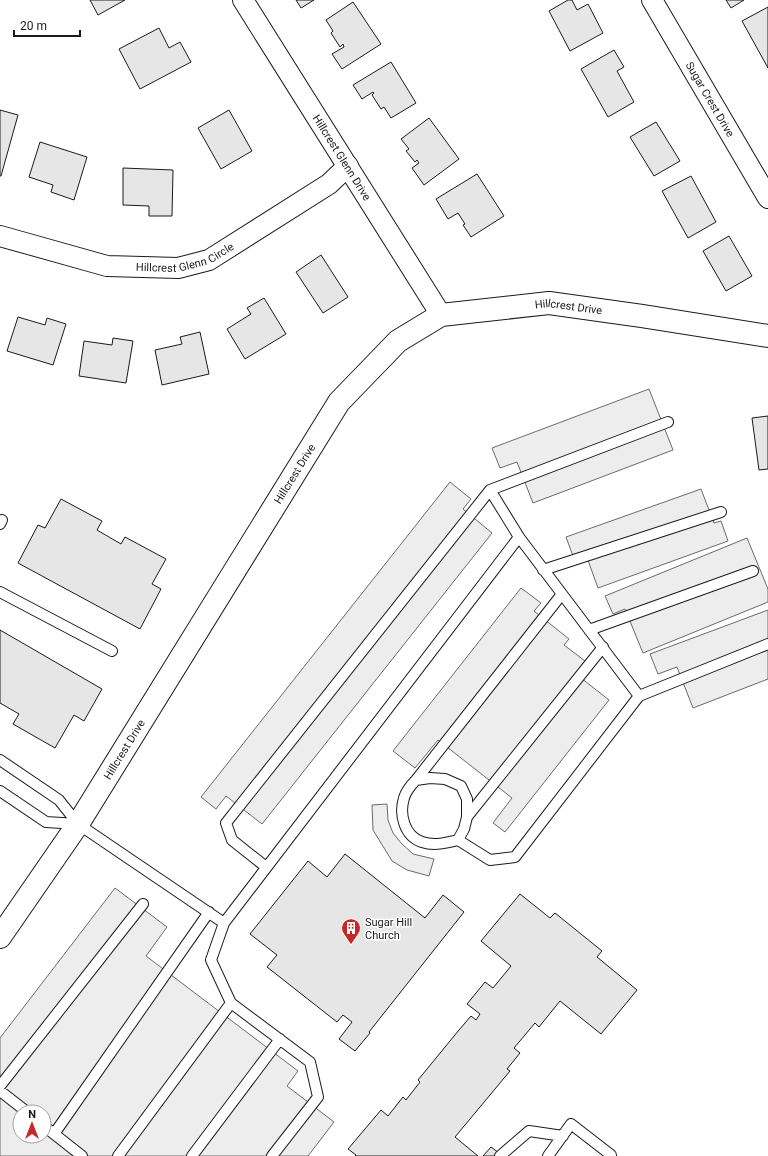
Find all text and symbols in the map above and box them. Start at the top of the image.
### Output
scale bar [14,12,80,38]
text: 20 m [20,19,47,33]
street label: Sugar Crest Drive [683,59,737,139]
street label: Hillcrest Glenn Drive [310,112,374,203]
street label: Hillcrest Glenn Circle [136,240,236,275]
street label: Hillcrest Drive [534,296,603,317]
street label: Hillcrest Drive [271,441,318,506]
street label: Hillcrest Drive [101,717,148,782]
place label: Sugar Hill Church [365,916,412,942]
building icon: Sugar Hill Church [340,917,362,945]
north arrow [12,1104,52,1144]
text: N [28,1108,36,1121]

